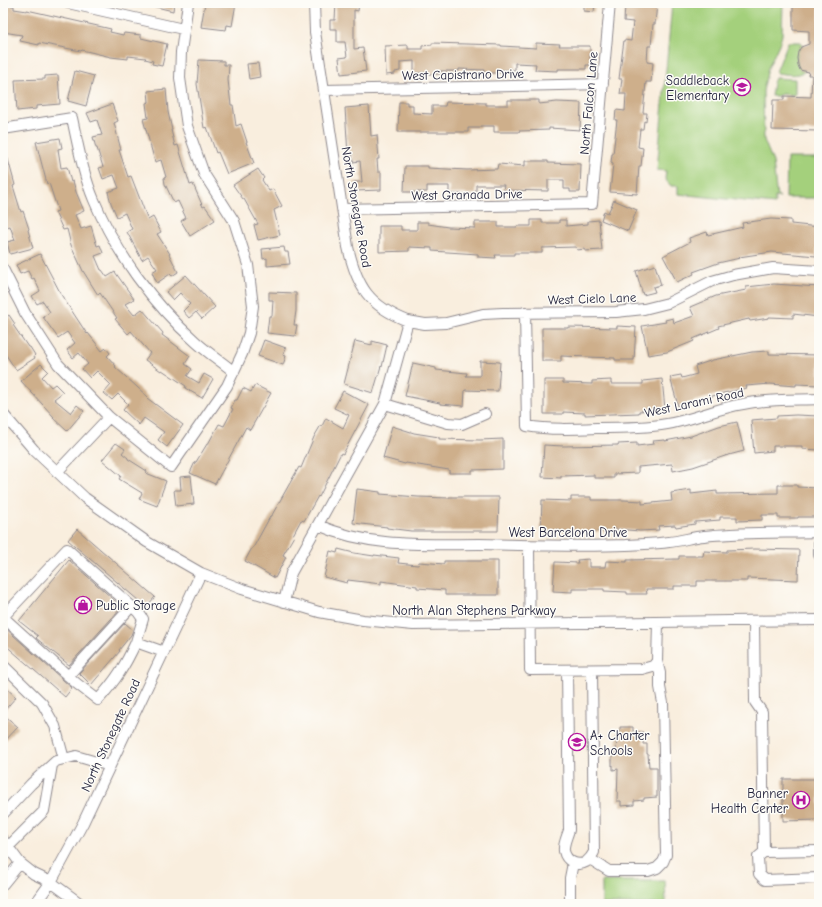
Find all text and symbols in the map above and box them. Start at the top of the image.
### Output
street label: North Falcon Lane [577,50,601,155]
street label: West Capistrano Drive [402,66,525,83]
place label: Saddleback Elementary [666,73,730,103]
school or university icon: Saddleback Elementary [732,77,752,97]
street label: North Stonegate Road [338,145,375,269]
street label: West Granada Drive [411,186,523,203]
street label: West Cielo Lane [547,289,637,308]
street label: West Larami Road [643,385,745,420]
street label: West Barcelona Drive [509,525,628,540]
shop icon: Public Storage [73,595,93,615]
place label: Public Storage [96,598,176,613]
street label: North Alan Stephens Parkway [392,603,556,618]
street label: North Stonegate Road [78,676,143,794]
place label: A+ Charter Schools [590,728,650,758]
school or university icon: A+ Charter Schools [567,732,587,752]
place label: Banner Health Center [711,786,789,816]
hospital icon: Banner Health Center [791,790,811,810]

